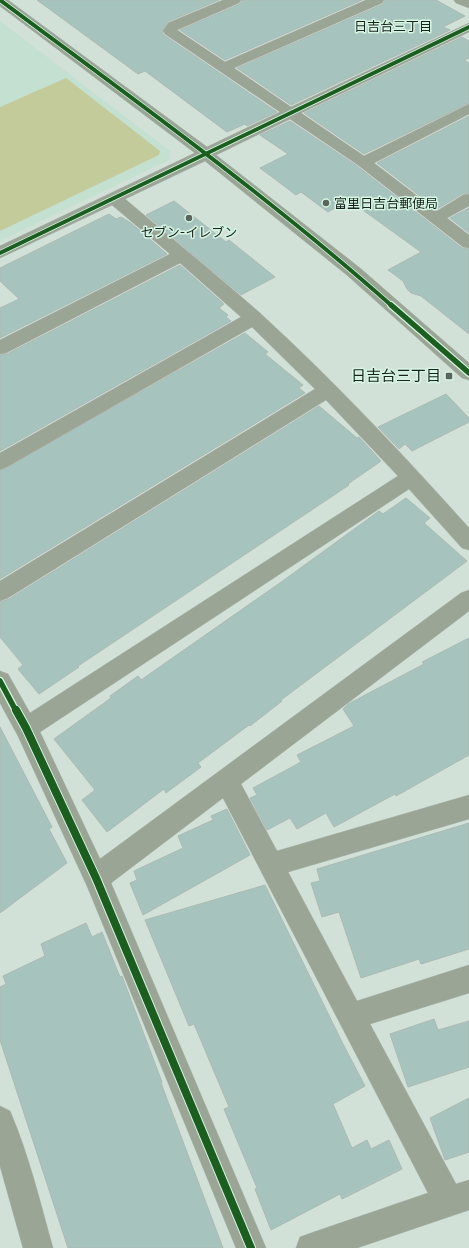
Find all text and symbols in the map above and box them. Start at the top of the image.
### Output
district label: 日吉台三丁目 [354,19,432,34]
place label: 富里日吉台郵便局 [334,196,438,211]
marker: 富里日吉台郵便局 [321,198,331,208]
marker: セブン-イレブン [184,213,194,223]
place label: セブン-イレブン [141,225,237,240]
place label: 日吉台三丁目 [351,367,441,385]
marker: 日吉台三丁目 [444,371,454,381]

